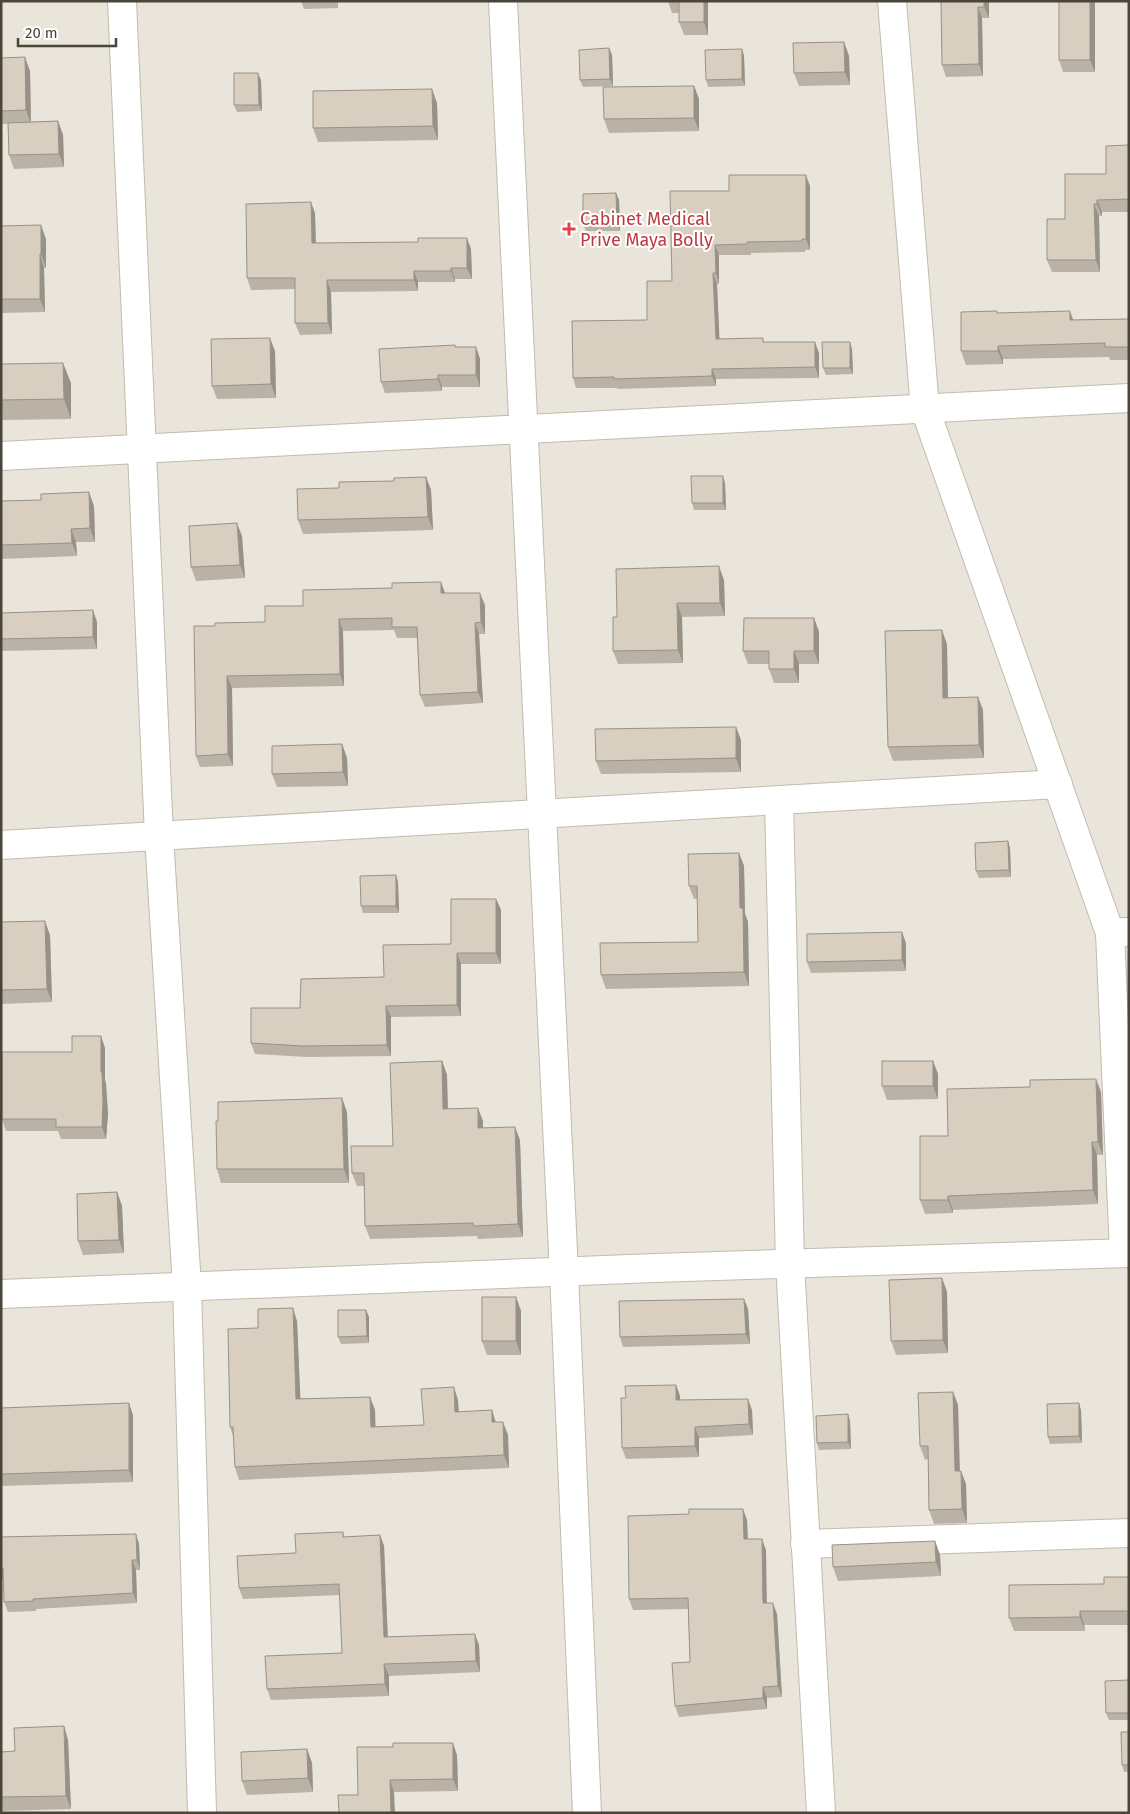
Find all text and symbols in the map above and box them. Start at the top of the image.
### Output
scale bar [18,15,115,47]
text: 20 m [25,24,58,42]
place label: Cabinet Medical Prive Maya Bolly [580,208,713,251]
marker: Cabinet Medical Prive Maya Bolly [562,222,576,236]

